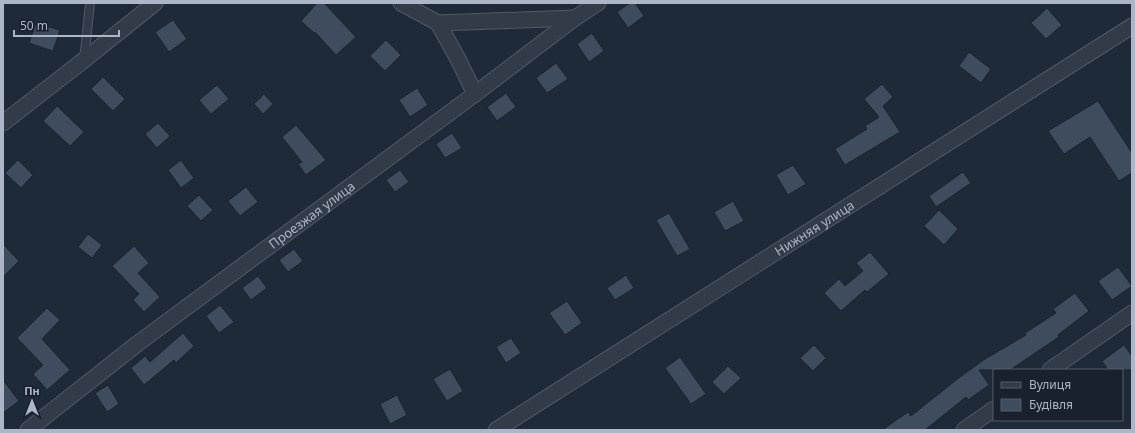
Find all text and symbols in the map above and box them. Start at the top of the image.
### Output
scale bar [14,12,119,38]
text: 50 m [20,17,48,34]
street label: Проезжая улица [265,177,358,253]
street label: Нижняя улица [771,196,857,260]
legend [993,369,1123,421]
text: Вулиця [1029,376,1071,393]
north arrow [12,381,52,421]
text: Пн [24,383,40,398]
text: Будівля [1029,396,1073,413]

